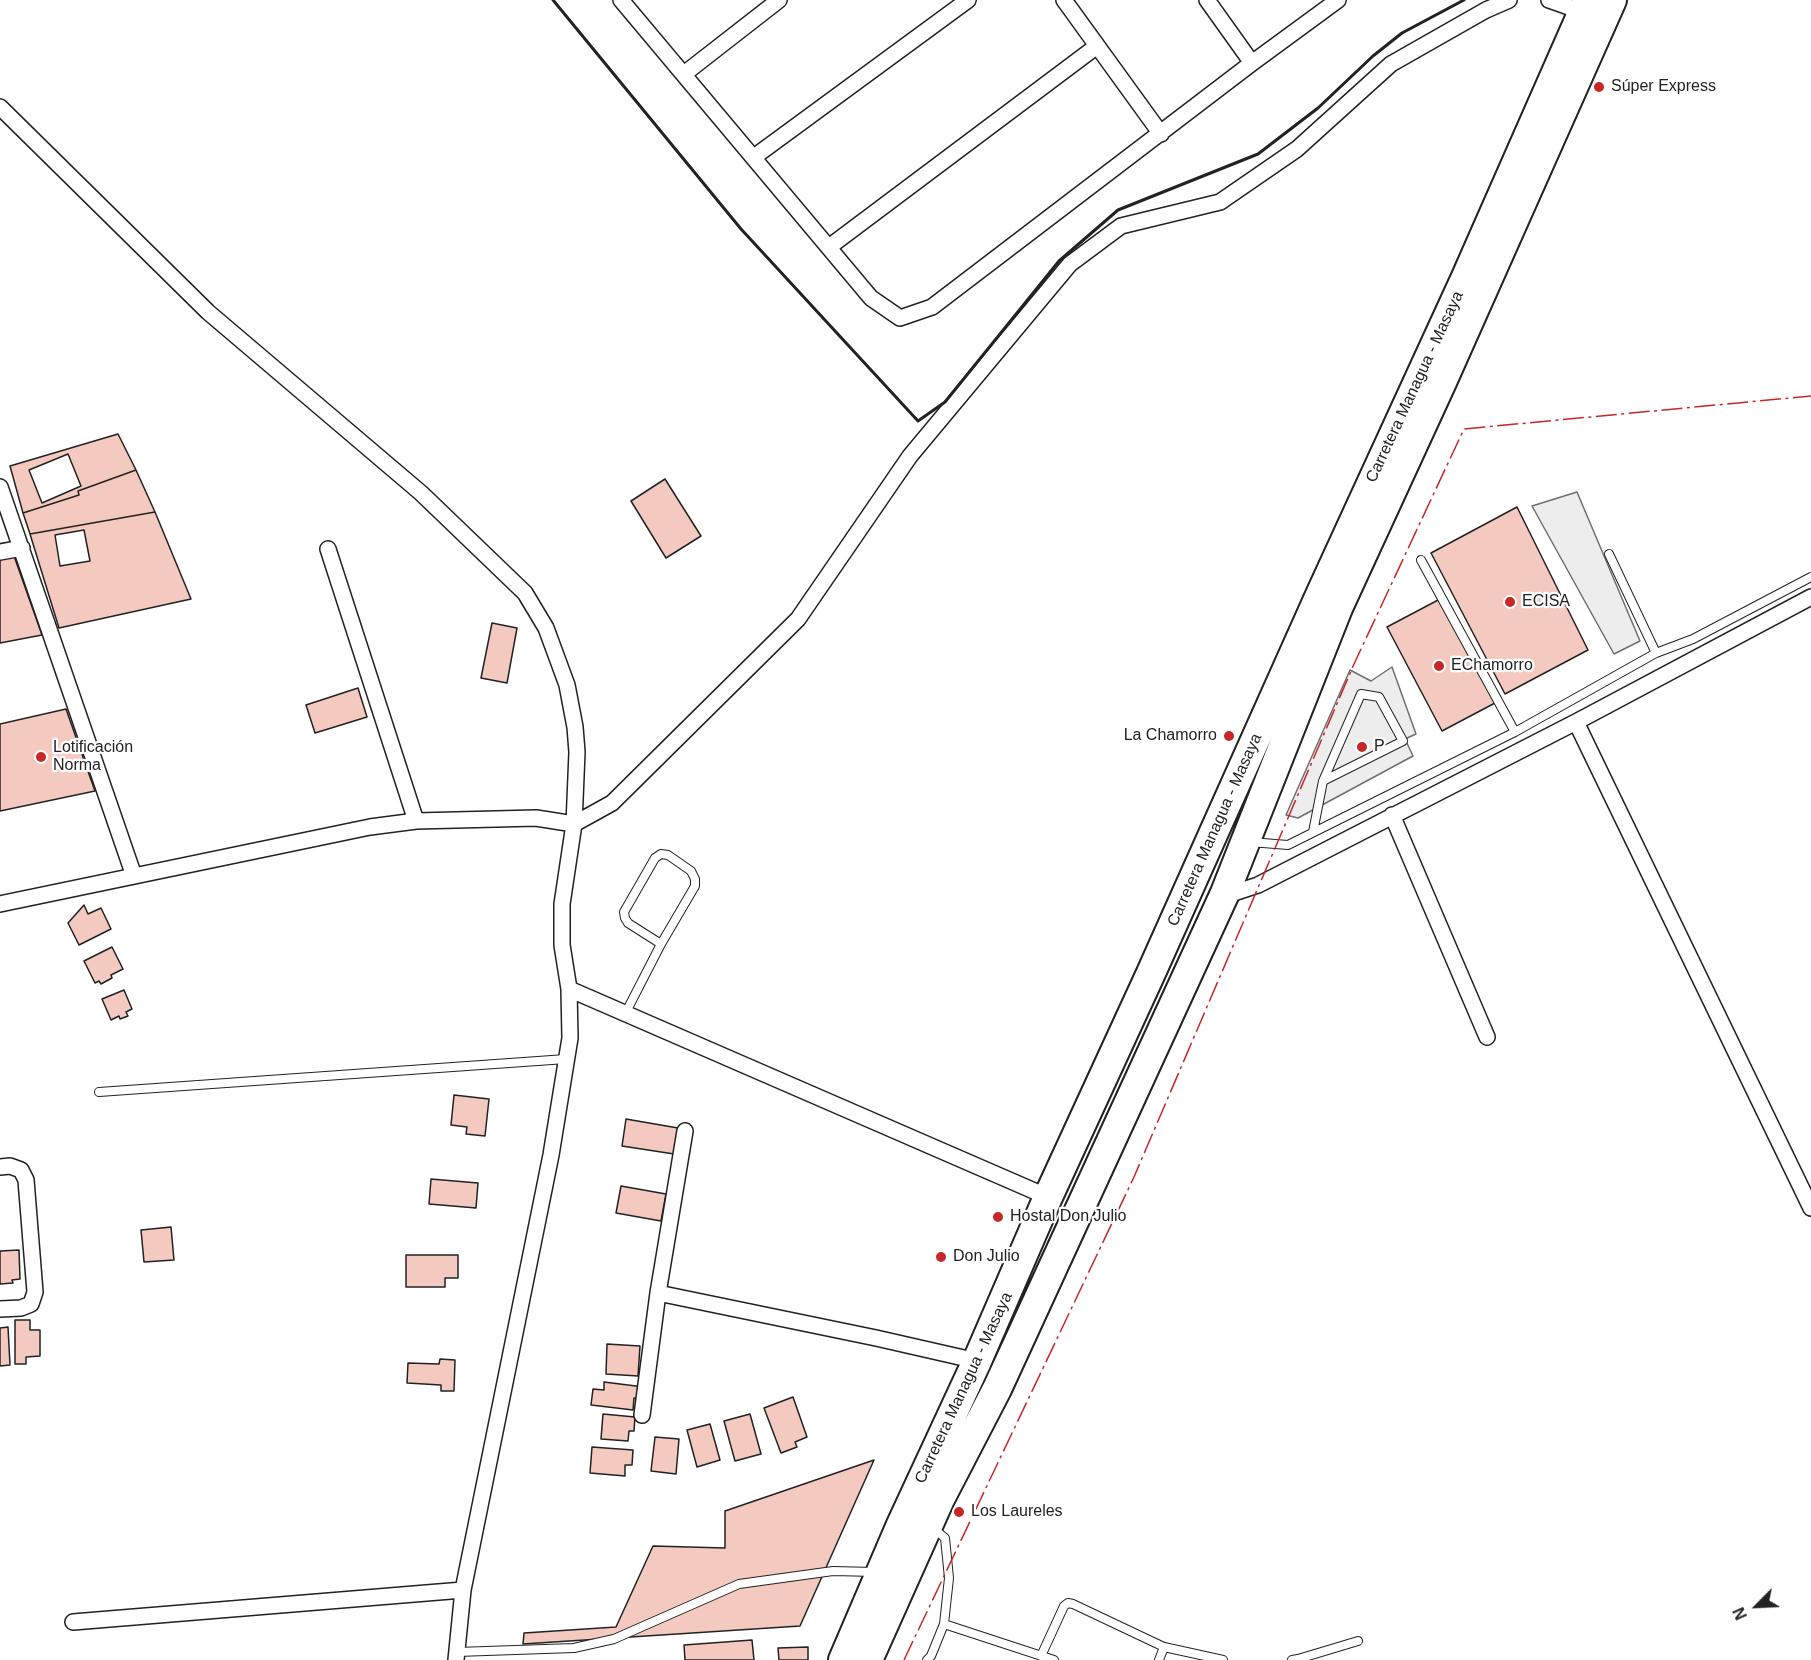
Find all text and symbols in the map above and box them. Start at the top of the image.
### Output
place label: Súper Express [1611,77,1716,97]
marker: Súper Express [1592,80,1606,94]
street label: Carretera Managua - Masaya [1362,288,1468,486]
place label: ECISA [1522,592,1570,612]
marker: ECISA [1503,595,1517,609]
place label: EChamorro [1451,656,1533,676]
marker: EChamorro [1432,659,1446,673]
place label: La Chamorro [1124,726,1217,746]
marker: La Chamorro [1222,729,1236,743]
street label: Carretera Managua - Masaya [1164,731,1266,929]
place label: P [1374,737,1385,757]
place label: Lotificación Norma [53,738,133,776]
marker: P [1355,740,1369,754]
marker: Lotificación Norma [34,750,48,764]
place label: Hostal Don Julio [1010,1207,1126,1227]
marker: Hostal Don Julio [991,1210,1005,1224]
place label: Don Julio [953,1247,1020,1267]
marker: Don Julio [934,1250,948,1264]
street label: Carretera Managua - Masaya [911,1289,1017,1487]
place label: Los Laureles [971,1502,1063,1522]
marker: Los Laureles [952,1505,966,1519]
north arrow [1727,1576,1787,1636]
text: N [1730,1605,1750,1622]

